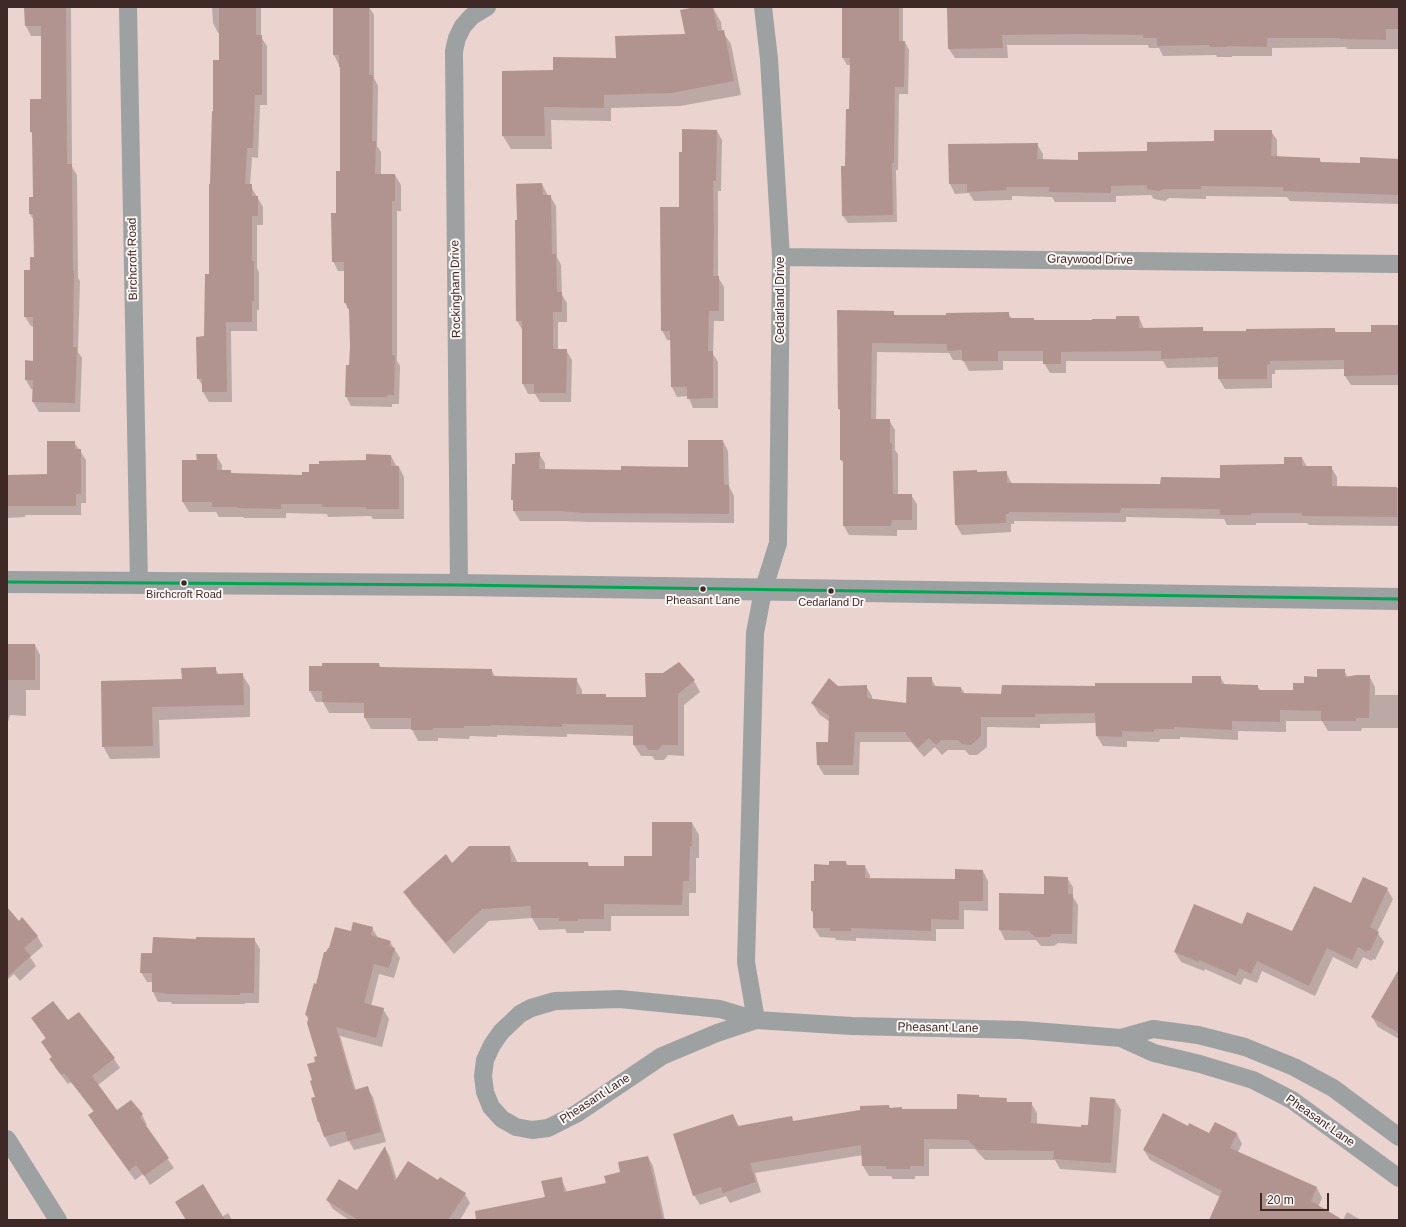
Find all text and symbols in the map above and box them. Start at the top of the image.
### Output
street label: Birchcroft Road [125,218,141,300]
street label: Rockingham Drive [448,240,464,338]
street label: Graywood Drive [1047,252,1133,268]
street label: Cedarland Drive [774,257,788,343]
marker: Birchcroft Road [179,578,189,588]
marker: Pheasant Lane [698,584,708,594]
marker: Cedarland Dr [826,586,836,596]
place label: Birchcroft Road [146,588,222,602]
place label: Pheasant Lane [666,594,740,608]
place label: Cedarland Dr [798,596,864,610]
street label: Pheasant Lane [898,1020,978,1036]
street label: Pheasant Lane [557,1071,633,1127]
street label: Pheasant Lane [1283,1092,1357,1150]
scale bar [1262,1185,1331,1211]
text: 20 m [1267,1193,1294,1207]

